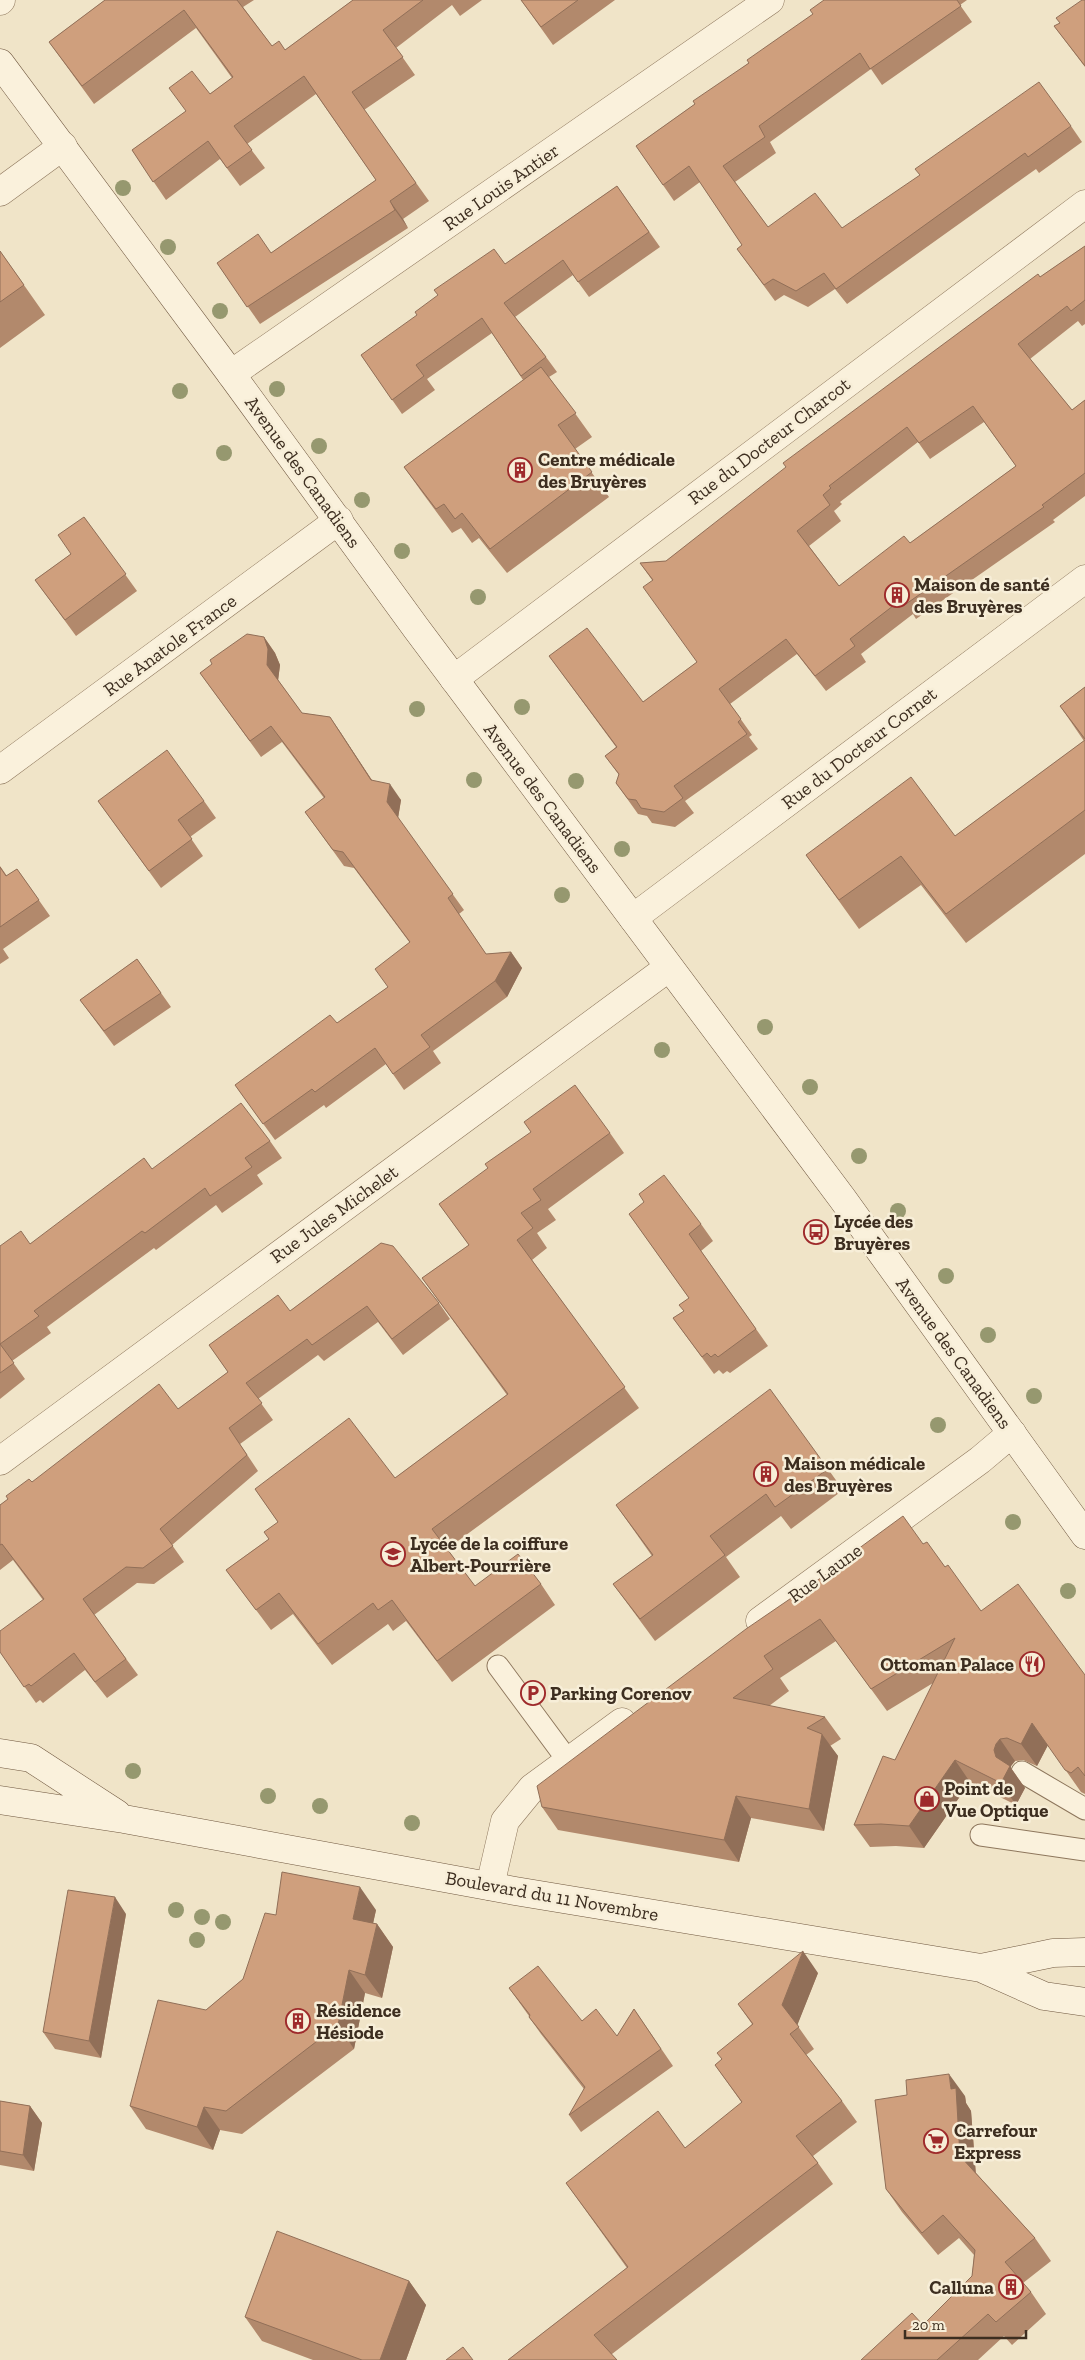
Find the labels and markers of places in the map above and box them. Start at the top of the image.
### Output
place label: Centre médicale des Bruyères [538,448,675,493]
building icon: Centre médicale des Bruyères [507,457,533,483]
place label: Maison de santé des Bruyères [914,573,1050,618]
building icon: Maison de santé des Bruyères [884,582,910,608]
place label: Lycée des Bruyères [834,1210,914,1255]
bus stop icon: Lycée des Bruyères [803,1219,829,1245]
place label: Maison médicale des Bruyères [784,1452,925,1497]
building icon: Maison médicale des Bruyères [753,1461,779,1487]
place label: Lycée de la coiffure Albert-Pourrière [410,1532,568,1577]
school or university icon: Lycée de la coiffure Albert-Pourrière [380,1541,406,1567]
restaurant icon: Ottoman Palace [1019,1651,1045,1677]
place label: Ottoman Palace [880,1653,1014,1676]
parking icon: Parking Corenov [520,1680,546,1706]
place label: Parking Corenov [550,1682,692,1705]
place label: Point de Vue Optique [944,1777,1048,1822]
shop icon: Point de Vue Optique [914,1786,940,1812]
place label: Résidence Hésiode [316,1999,401,2044]
building icon: Résidence Hésiode [285,2008,311,2034]
place label: Carrefour Express [954,2119,1038,2164]
supermarket icon: Carrefour Express [923,2128,949,2154]
building icon: Calluna [998,2274,1024,2300]
place label: Calluna [929,2276,994,2299]

